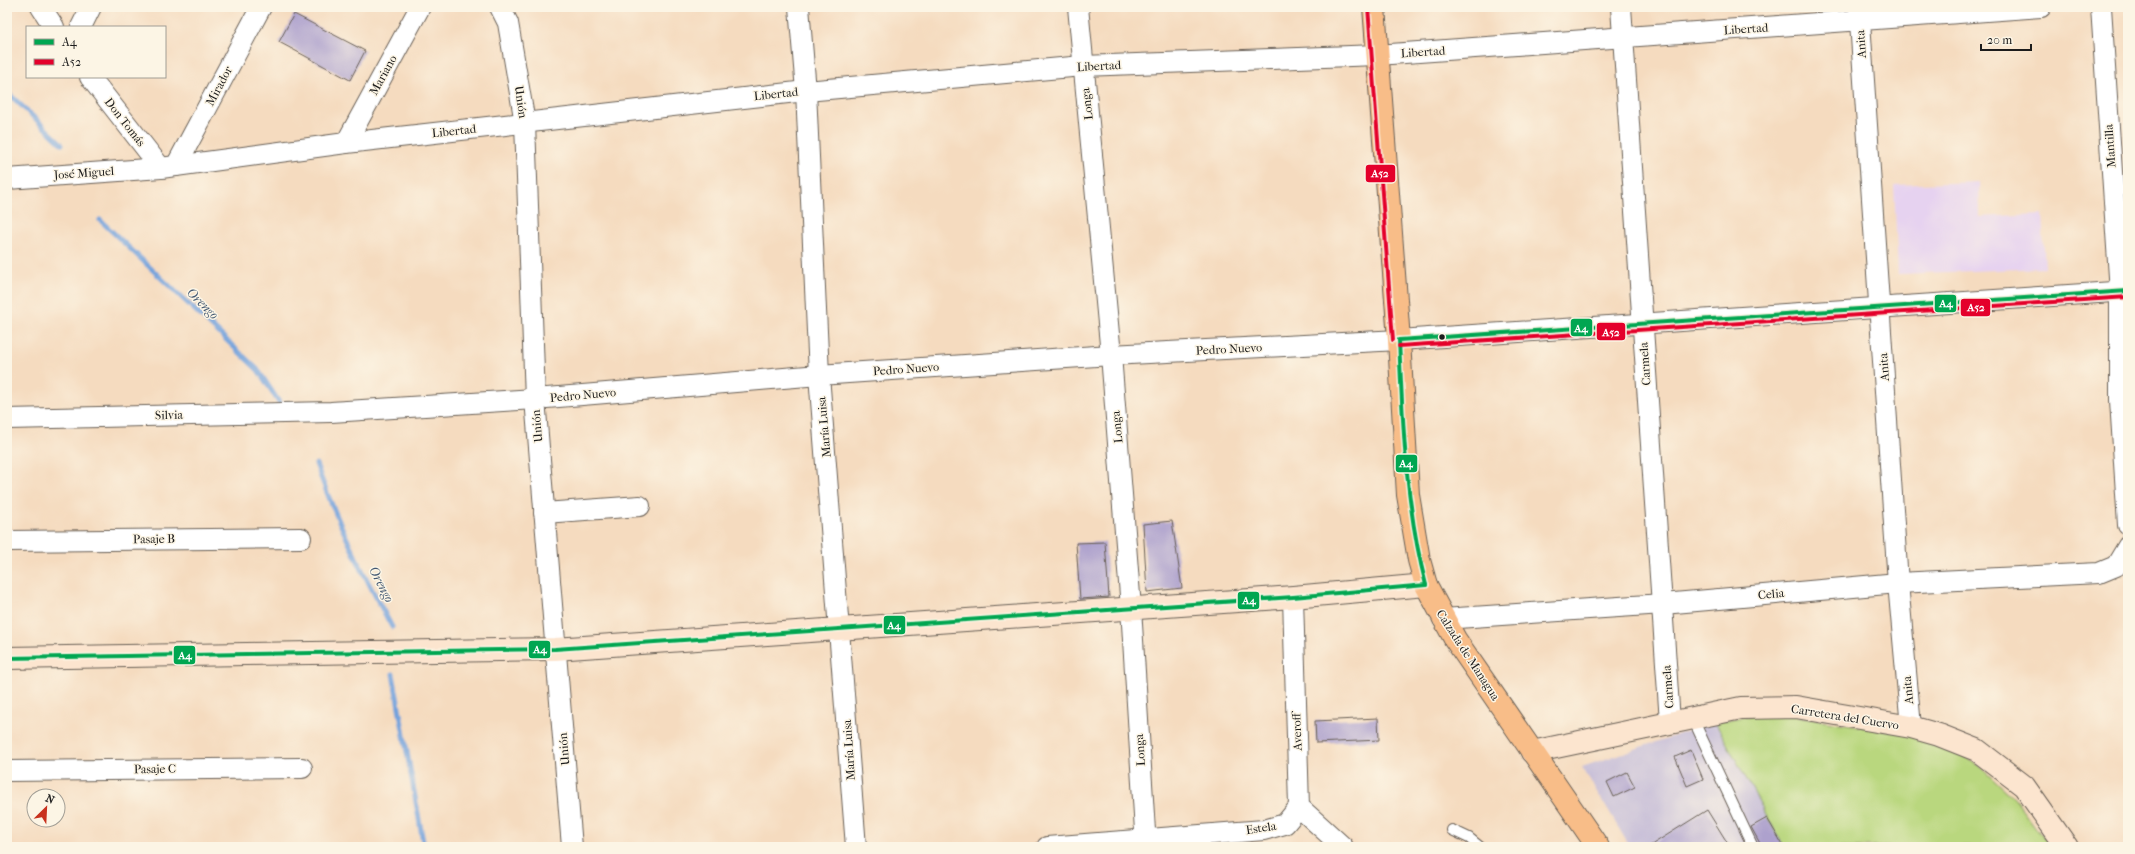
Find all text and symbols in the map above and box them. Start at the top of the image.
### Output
street label: Libertad [1723,20,1769,38]
legend [26,26,166,78]
scale bar [1981,26,2031,52]
street label: Anita [1853,29,1869,59]
text: 20 m [1987,33,2012,47]
text: A4 [61,35,78,49]
street label: Libertad [1400,43,1446,61]
street label: Mariano [366,52,400,98]
text: A52 [61,55,81,69]
street label: Libertad [1076,58,1122,74]
street label: Mirador [203,63,236,108]
street label: Unión [512,85,530,119]
street label: Libertad [753,85,799,103]
street label: Longa [1078,87,1096,121]
street label: Don Tomás [102,95,149,149]
street label: Libertad [431,122,477,140]
street label: Mantilla [2101,123,2118,168]
street label: José Miguel [52,164,115,182]
line badge: A52 [1365,164,1396,183]
text: A52 [1370,167,1389,180]
water label: Orengo [184,285,222,322]
line badge: A4 [1934,294,1957,313]
text: A4 [1938,297,1953,310]
line badge: A52 [1960,298,1991,317]
text: A52 [1966,301,1985,314]
line badge: A4 [1570,318,1593,337]
text: A4 [1573,322,1588,335]
line badge: A52 [1596,322,1626,341]
text: A52 [1601,326,1620,339]
unlabelled marker [1437,332,1447,342]
street label: Pedro Nuevo [1195,340,1263,358]
street label: Carmela [1636,341,1653,386]
street label: Anita [1876,352,1892,382]
street label: Pedro Nuevo [872,360,940,378]
street label: Pedro Nuevo [549,385,617,405]
street label: María Luisa [814,396,834,458]
street label: Silvia [155,408,184,422]
street label: Unión [529,409,545,443]
street label: Longa [1109,410,1125,444]
line badge: A4 [1395,454,1418,473]
text: A4 [1398,457,1413,470]
street label: Pasaje B [133,532,175,546]
water label: Orengo [366,564,397,605]
street label: Celia [1757,586,1785,602]
line badge: A4 [1237,591,1260,610]
text: A4 [1241,594,1256,607]
street label: Calzada de Managua [1433,607,1503,703]
line badge: A4 [883,615,906,635]
text: A4 [886,619,901,632]
line badge: A4 [528,640,551,659]
text: A4 [532,643,547,656]
line badge: A4 [173,645,196,665]
text: A4 [177,649,192,662]
street label: Carmela [1659,664,1676,709]
street label: Anita [1900,675,1916,706]
street label: Carretera del Cuervo [1790,702,1900,732]
street label: Averoff [1289,710,1305,752]
street label: María Luisa [840,719,858,781]
street label: Unión [556,732,572,766]
street label: Longa [1132,733,1148,767]
street label: Pasaje C [134,762,176,776]
north arrow [26,788,66,828]
text: N [43,792,57,807]
street label: Estela [1245,819,1278,837]

